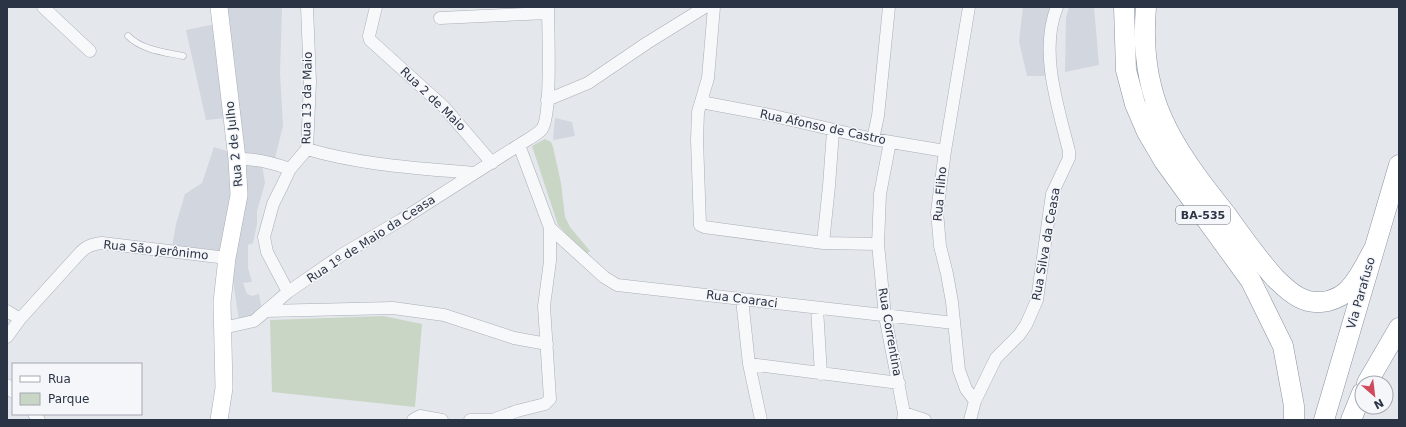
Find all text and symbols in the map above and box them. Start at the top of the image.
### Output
street label: Rua 13 da Maio [299,51,315,145]
street label: Rua 2 de Maio [397,64,469,134]
street label: Rua 2 de Julho [223,100,245,188]
street label: Rua Afonso de Castro [759,107,887,147]
street label: Rua Fliho [931,166,949,222]
street label: Rua Silva da Ceasa [1029,186,1063,302]
street label: Rua 1º de Maio da Ceasa [304,192,438,286]
road number: BA-535 [1176,206,1230,224]
street label: Rua São Jerônimo [103,238,209,262]
street label: Via Parafuso [1344,255,1378,331]
street label: Rua Correntina [875,287,905,377]
street label: Rua Coaraci [705,288,779,310]
legend [12,363,142,415]
text: Rua [48,372,71,386]
north arrow [1354,375,1394,415]
text: Parque [48,392,89,406]
text: N [1371,395,1386,411]

